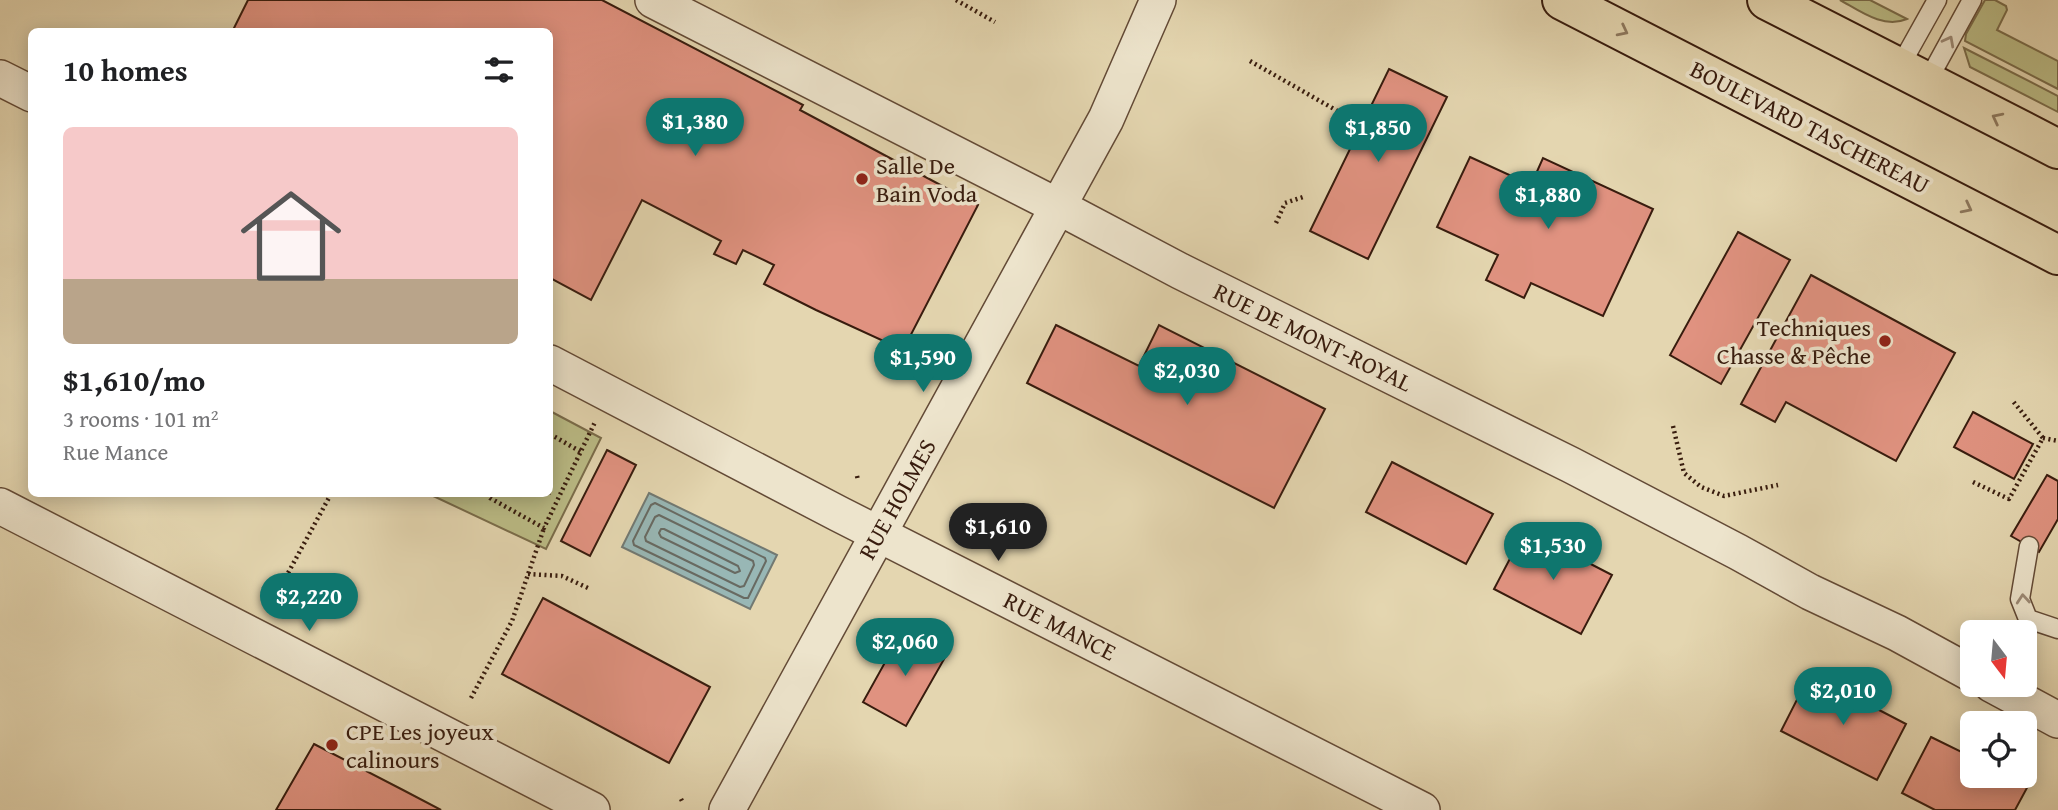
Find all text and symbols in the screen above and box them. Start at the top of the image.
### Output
one-way arrow [1616,23,1628,37]
one-way arrow [1941,36,1955,48]
text: 10 homes [63,48,188,92]
icon: filters [480,51,518,89]
street label: BOULEVARD TASCHEREAU [1684,51,1936,203]
pin: $1,380 [638,99,752,158]
text: $1,380 [662,104,728,137]
pin: $1,850 [1321,104,1435,164]
text: $1,850 [1345,110,1411,143]
one-way arrow [1992,113,2004,126]
place label: Salle De Bain Voda [876,148,978,211]
marker: Salle De Bain Voda [854,171,870,187]
pin: $1,880 [1491,172,1605,231]
icon: home [228,173,354,299]
text: $1,880 [1515,177,1581,210]
one-way arrow [1960,200,1973,213]
street label: RUE DE MONT-ROYAL [1208,274,1419,400]
place label: Techniques Chasse & Pêche [1717,310,1871,373]
marker: Techniques Chasse & Pêche [1877,333,1893,349]
pin: $1,590 [866,334,980,394]
text: $1,590 [890,340,956,373]
pin: $2,030 [1130,348,1244,407]
text: $2,030 [1154,353,1220,386]
text: $1,610/mo [63,358,205,402]
text: 3 rooms · 101 m² [63,402,218,435]
street label: RUE HOLMES [850,432,944,566]
text: Rue Mance [63,435,168,468]
pin: $1,610 [941,504,1055,563]
text: $1,610 [965,509,1031,542]
pin: $1,530 [1496,522,1610,582]
text: $1,530 [1520,528,1586,561]
pin: $2,220 [252,574,366,633]
text: $2,220 [276,579,342,612]
street label: RUE MANCE [998,583,1122,669]
one-way arrow [2016,593,2031,604]
pin: $2,060 [848,618,962,678]
north arrow [1960,620,2037,696]
map controls [1960,620,2037,788]
text: $2,060 [872,624,938,657]
pin: $2,010 [1786,668,1900,727]
text: $2,010 [1810,673,1876,706]
button: locate [1960,711,2037,788]
place label: CPE Les joyeux calinours [346,714,495,777]
marker: CPE Les joyeux calinours [324,737,340,753]

